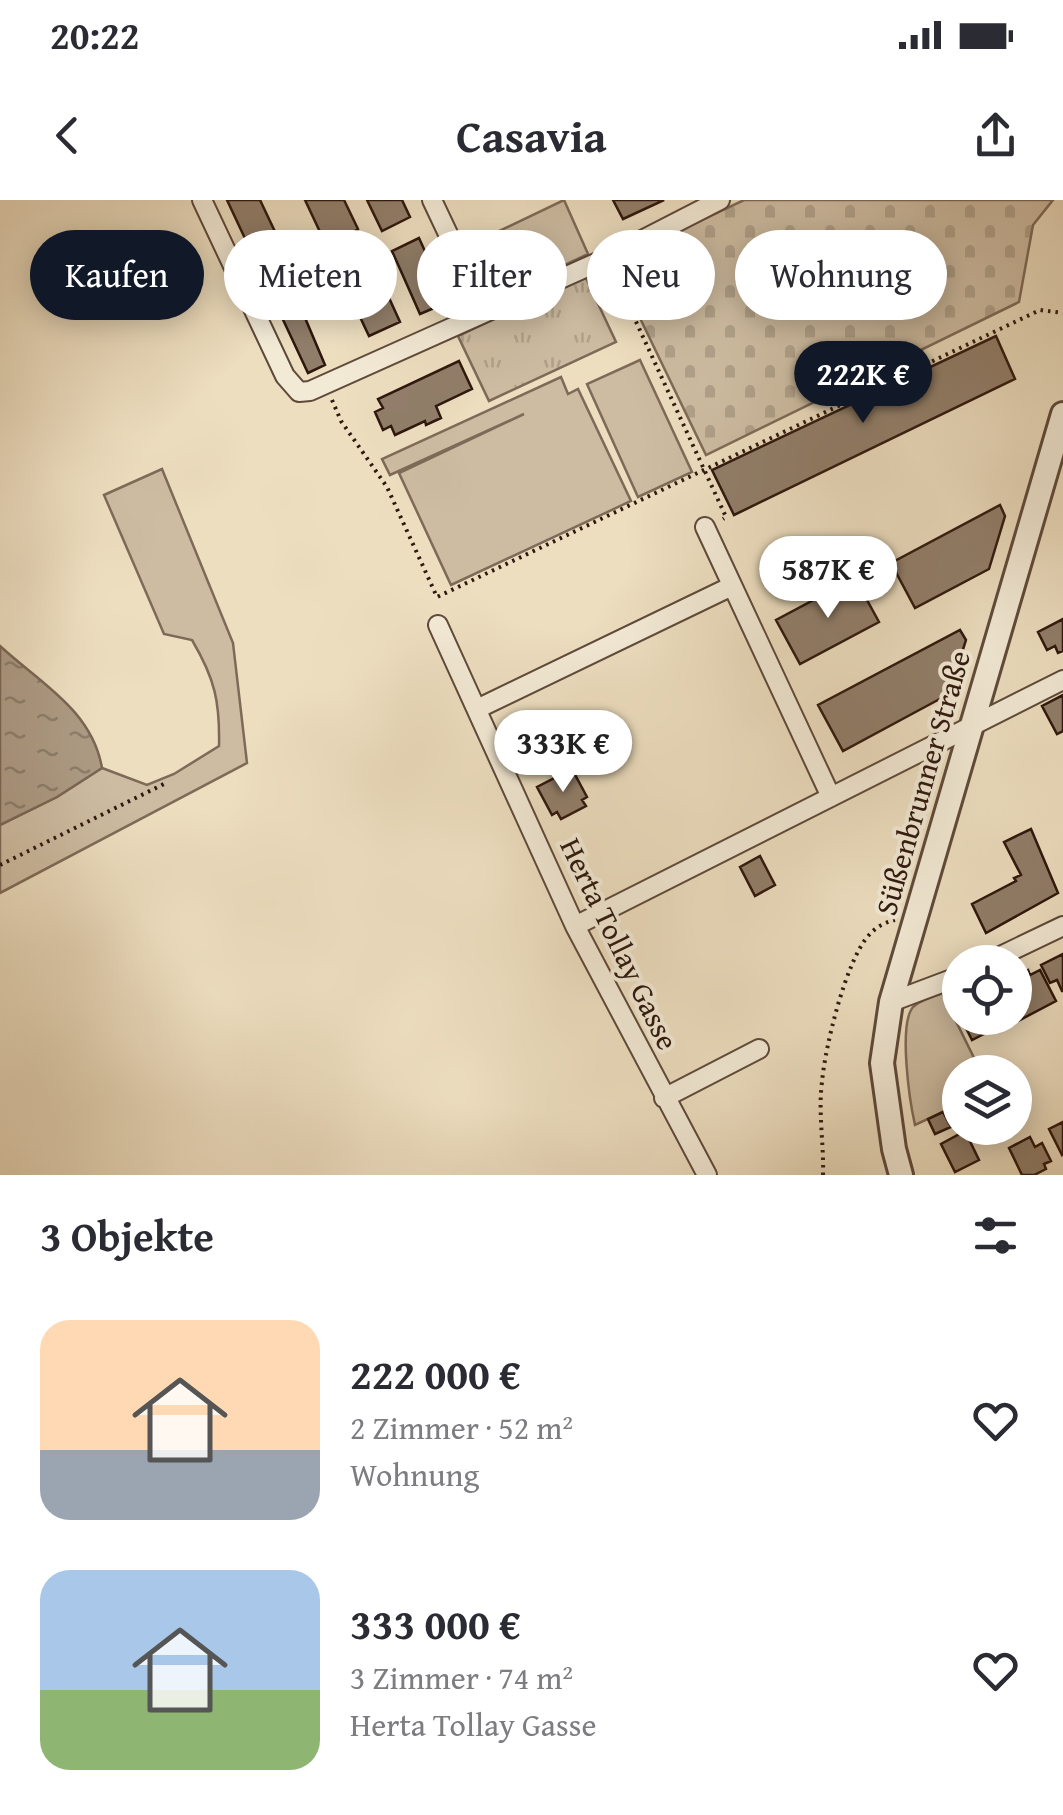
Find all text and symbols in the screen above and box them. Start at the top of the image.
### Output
text: 20:22 [50,7,140,63]
text: Casavia [456,103,607,168]
icon: back [40,108,95,163]
icon: share [968,108,1023,163]
chip: Kaufen [30,230,204,320]
chip: Mieten [224,230,397,320]
chip: Filter [417,230,567,320]
chip: Neu [587,230,715,320]
chip: Wohnung [735,230,947,320]
pin: 222K € [782,341,944,426]
text: 222K € [816,350,910,397]
pin: 587K € [747,536,909,621]
text: 587K € [781,545,875,592]
street label: Süßenbrunner Straße [863,645,981,920]
pin: 333K € [482,710,644,795]
text: 333K € [516,719,610,766]
street label: Herta Tollay Gasse [549,830,690,1057]
map controls [942,945,1032,1145]
button: locate [942,945,1032,1035]
button: layers [942,1055,1032,1145]
text: 3 Objekte [40,1205,214,1266]
icon: filters [968,1208,1023,1263]
text: 222 000 € [350,1343,521,1404]
icon: home [120,1360,240,1480]
icon: heart [968,1393,1023,1448]
text: 2 Zimmer · 52 m² [350,1404,573,1451]
text: Wohnung [350,1451,479,1498]
text: 333 000 € [350,1593,521,1654]
icon: home [120,1610,240,1730]
icon: heart [968,1643,1023,1698]
text: 3 Zimmer · 74 m² [350,1654,573,1701]
text: Herta Tollay Gasse [350,1701,596,1748]

